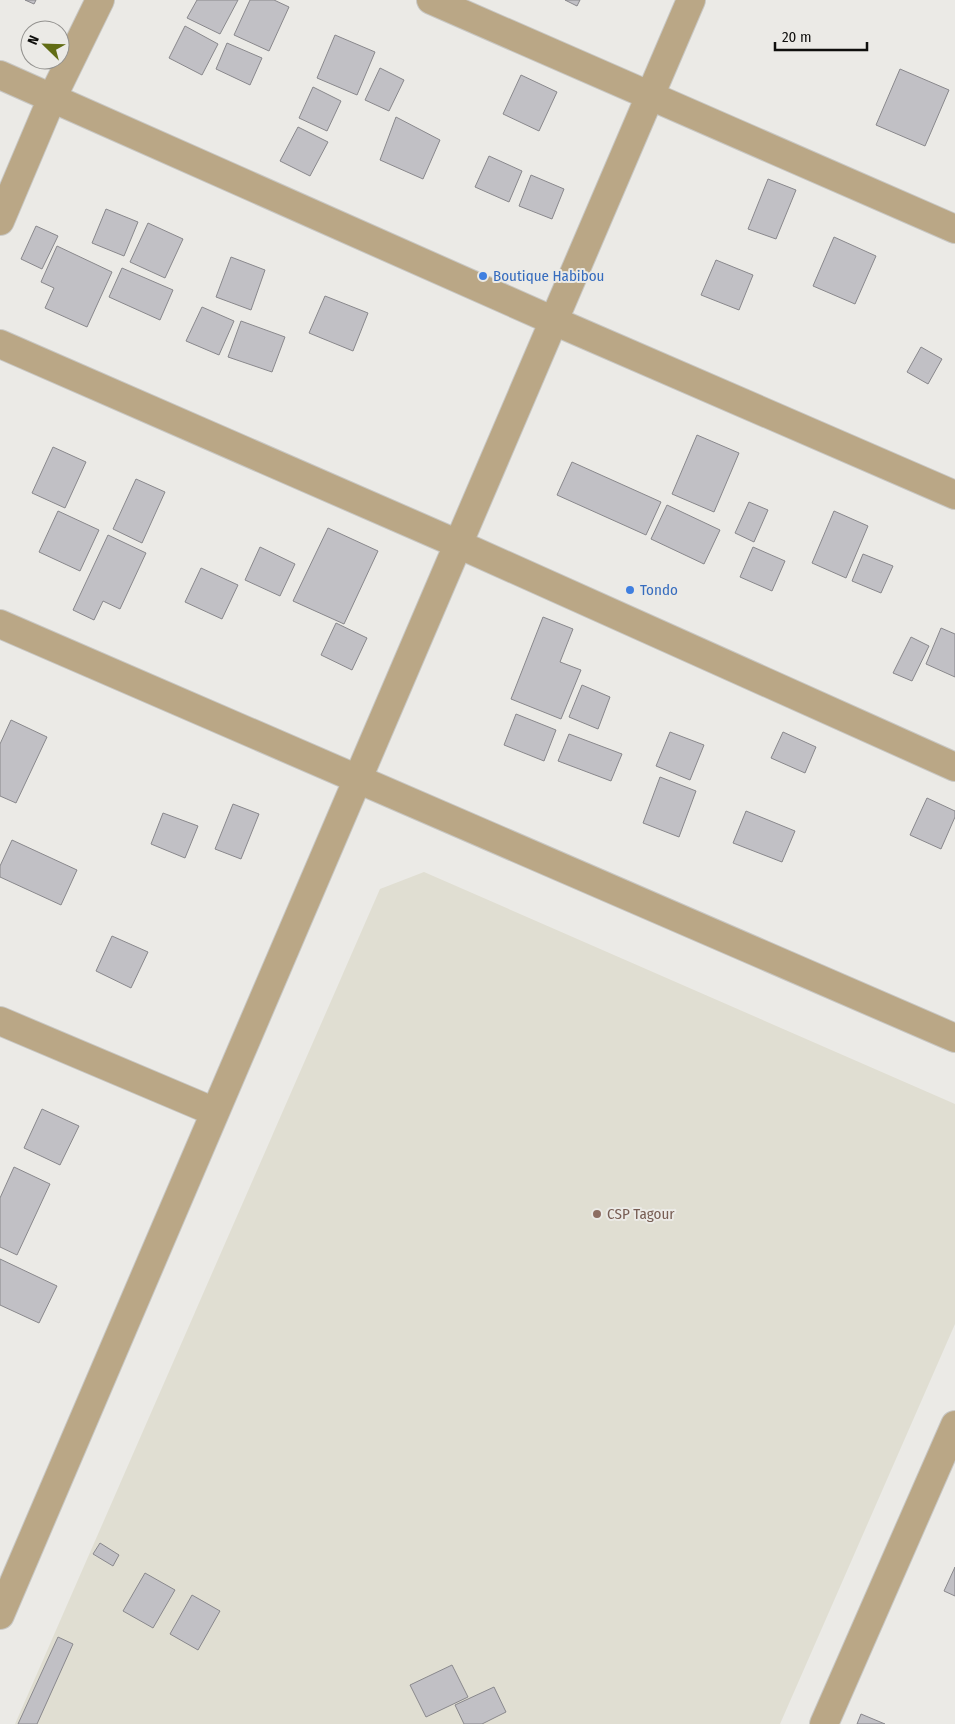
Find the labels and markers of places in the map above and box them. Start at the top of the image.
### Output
place label: Boutique Habibou [493,267,604,285]
marker: Boutique Habibou [477,270,489,282]
place label: Tondo [640,581,678,599]
marker: Tondo [624,584,636,596]
place label: CSP Tagour [607,1205,675,1223]
marker: CSP Tagour [591,1208,603,1220]

